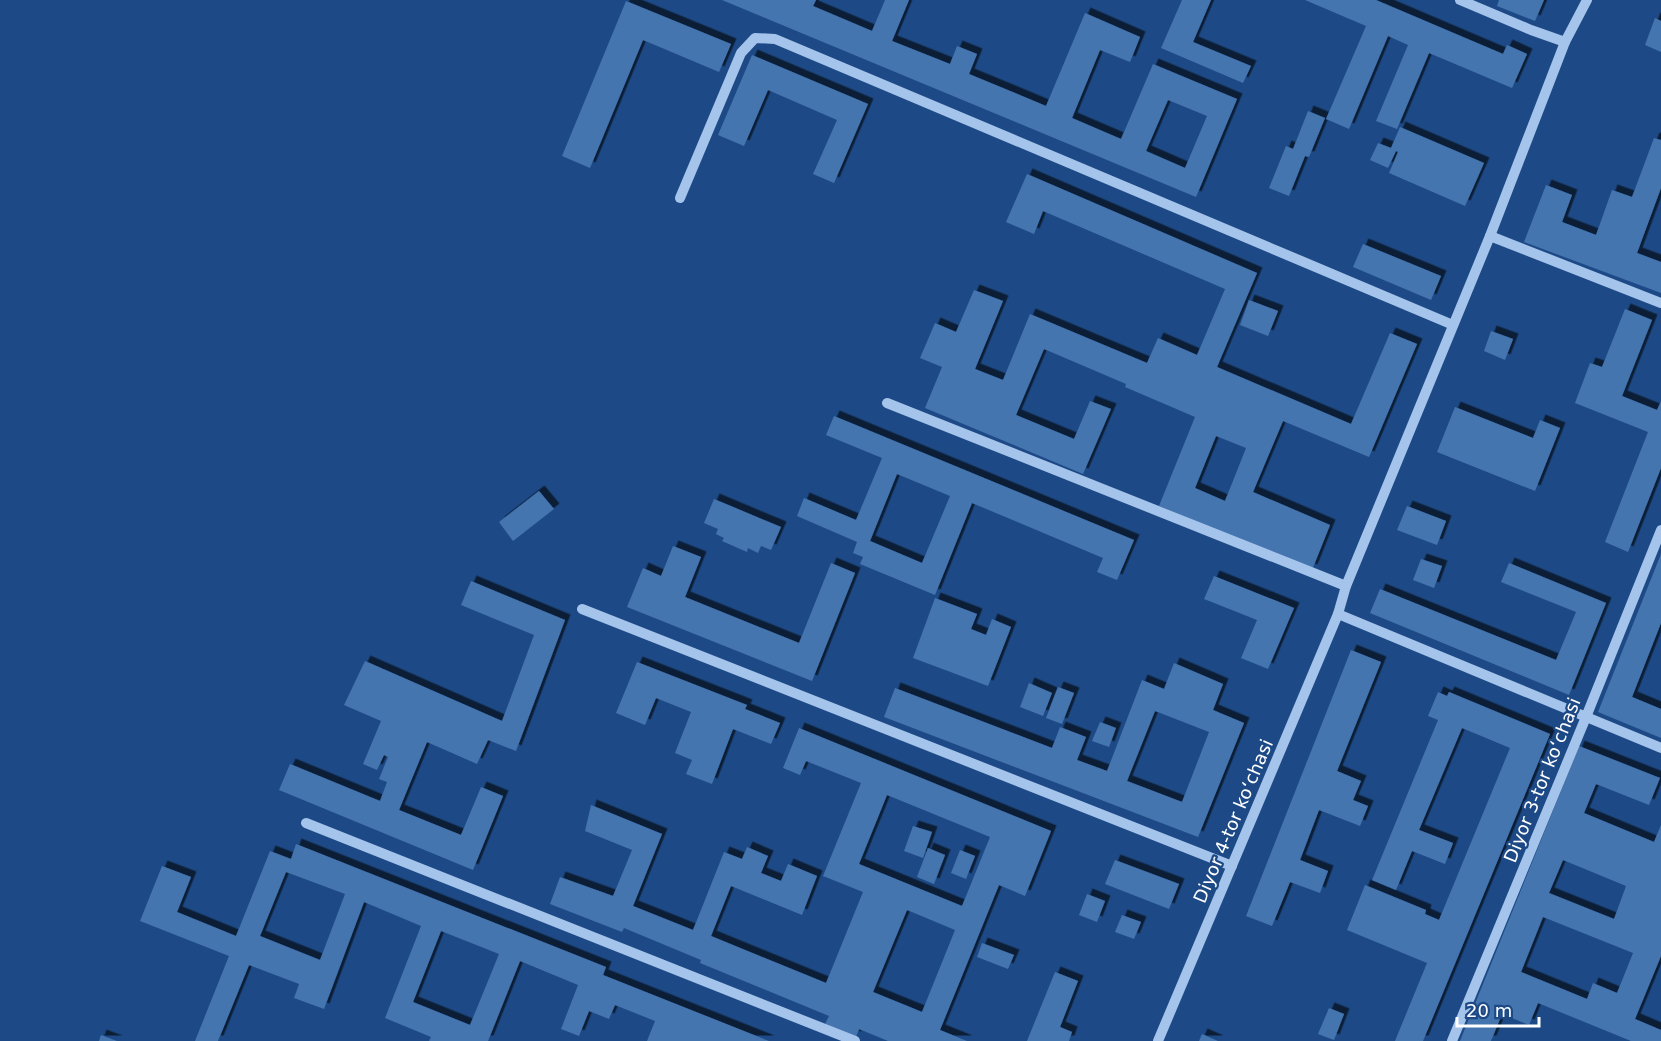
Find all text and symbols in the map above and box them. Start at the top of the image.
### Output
street label: Diyor 3-tor koʻchasi [1499,694,1585,866]
street label: Diyor 4-tor koʻchasi [1189,736,1277,906]
scale bar [1457,990,1540,1028]
text: 20 m [1466,1000,1512,1021]

